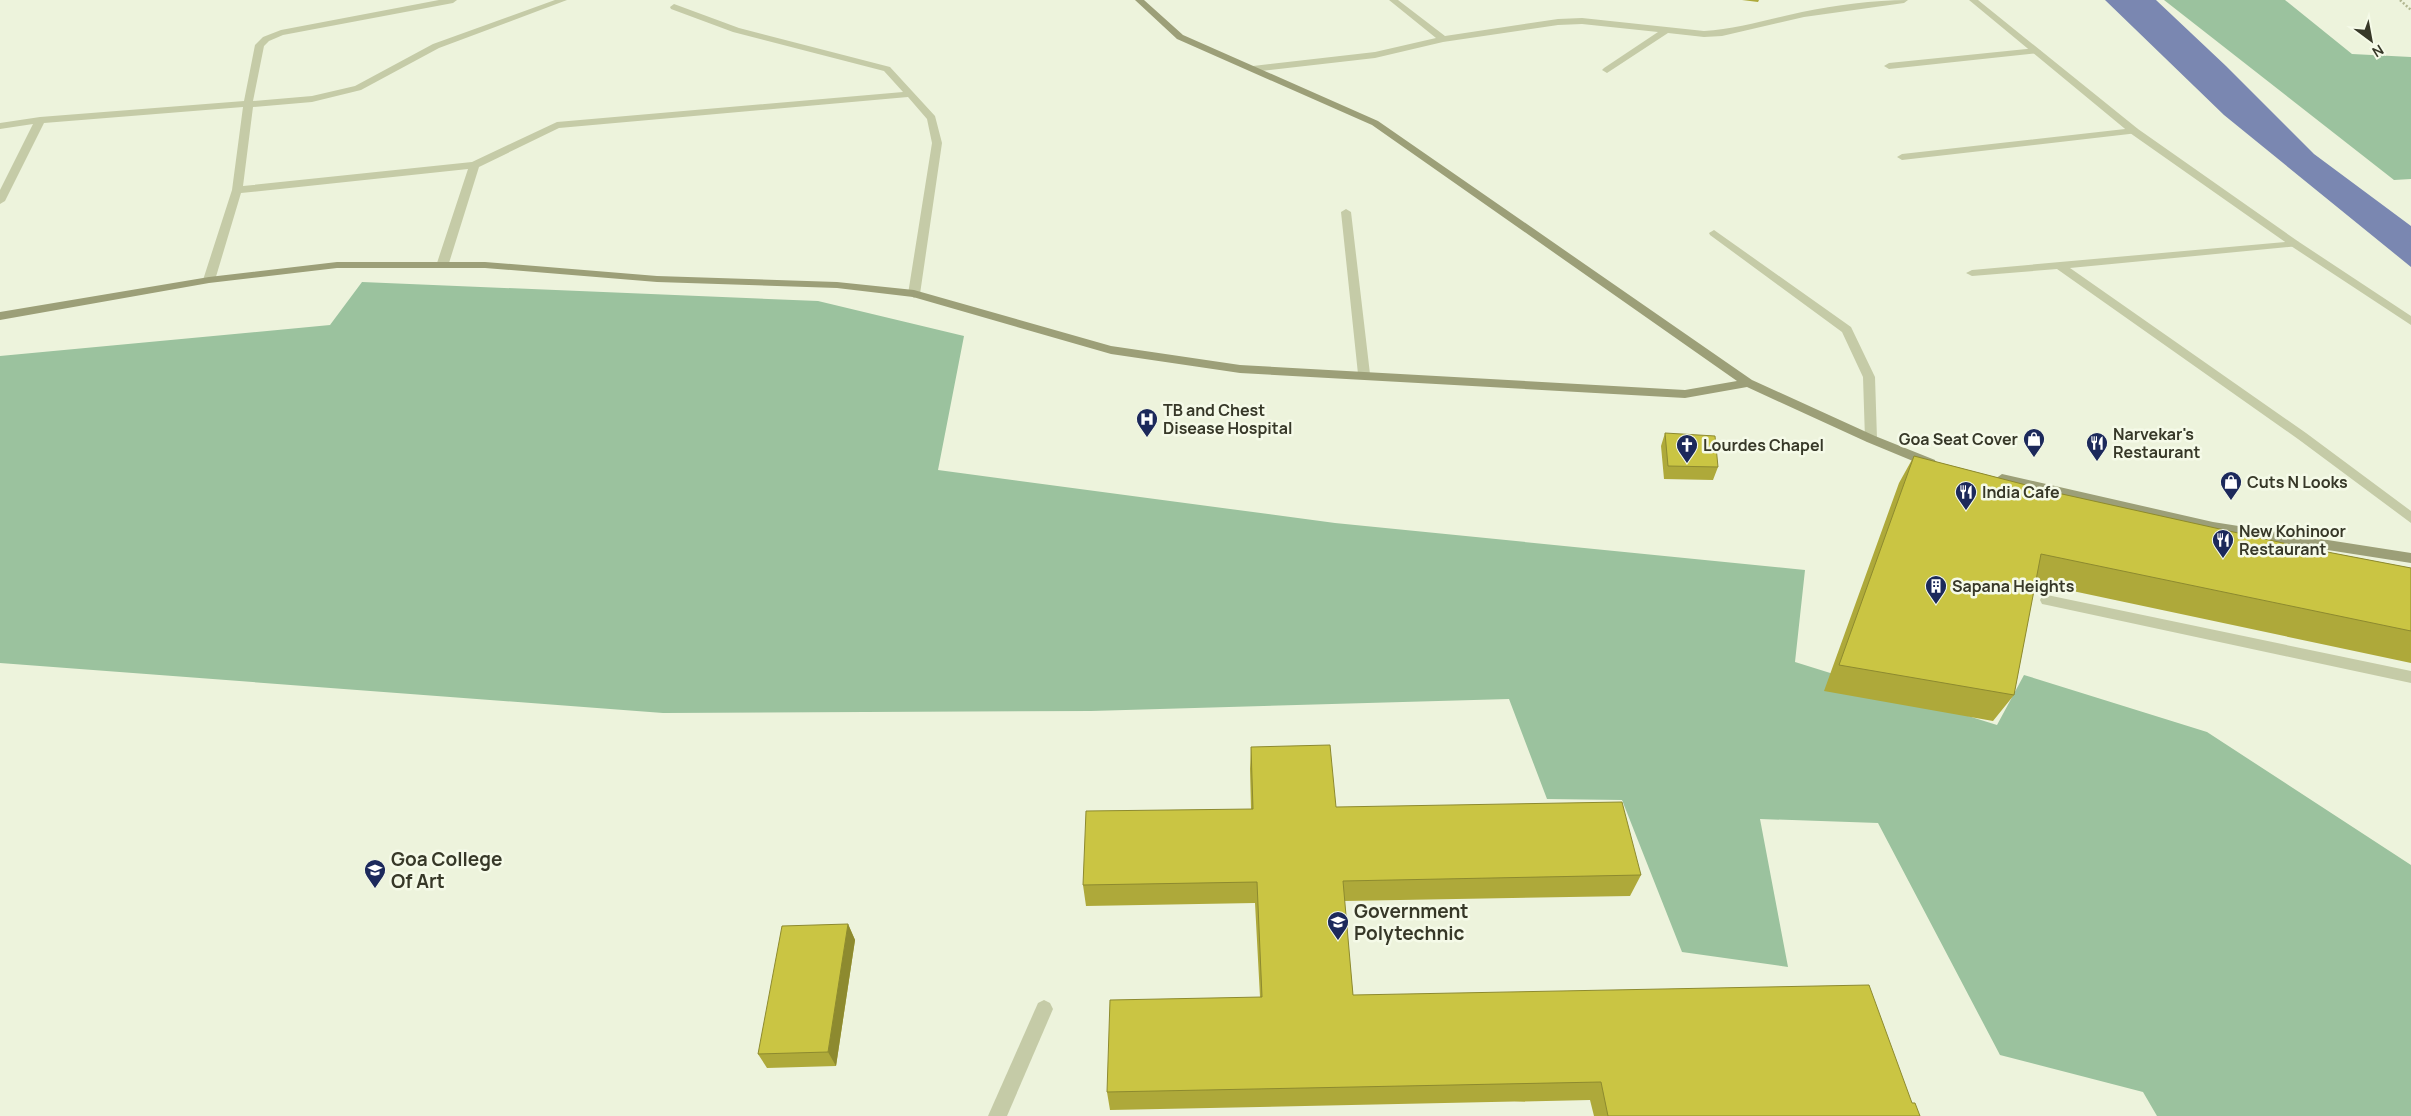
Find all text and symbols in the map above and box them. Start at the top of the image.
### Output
north arrow [2346,15,2396,65]
text: N [2369,41,2387,62]
place label: TB and Chest Disease Hospital [1163,399,1292,439]
hospital icon: TB and Chest Disease Hospital [1135,407,1159,438]
place label: Narvekar's Restaurant [2113,423,2200,463]
shop icon: Goa Seat Cover [2022,427,2046,458]
place label: Goa Seat Cover [1899,428,2018,450]
restaurant icon: Narvekar's Restaurant [2085,431,2109,462]
church icon: Lourdes Chapel [1675,433,1699,464]
place label: Lourdes Chapel [1703,434,1824,456]
shop icon: Cuts N Looks [2219,470,2243,501]
place label: Cuts N Looks [2247,471,2348,493]
restaurant icon: India Cafe [1954,480,1978,511]
place label: India Cafe [1982,481,2060,503]
place label: New Kohinoor Restaurant [2239,520,2346,560]
restaurant icon: New Kohinoor Restaurant [2211,528,2235,559]
building icon: Sapana Heights [1924,574,1948,605]
place label: Sapana Heights [1952,575,2075,597]
place label: Goa College Of Art [391,846,502,894]
school or university icon: Goa College Of Art [363,858,387,889]
place label: Government Polytechnic [1354,898,1469,946]
school or university icon: Government Polytechnic [1326,910,1350,941]

